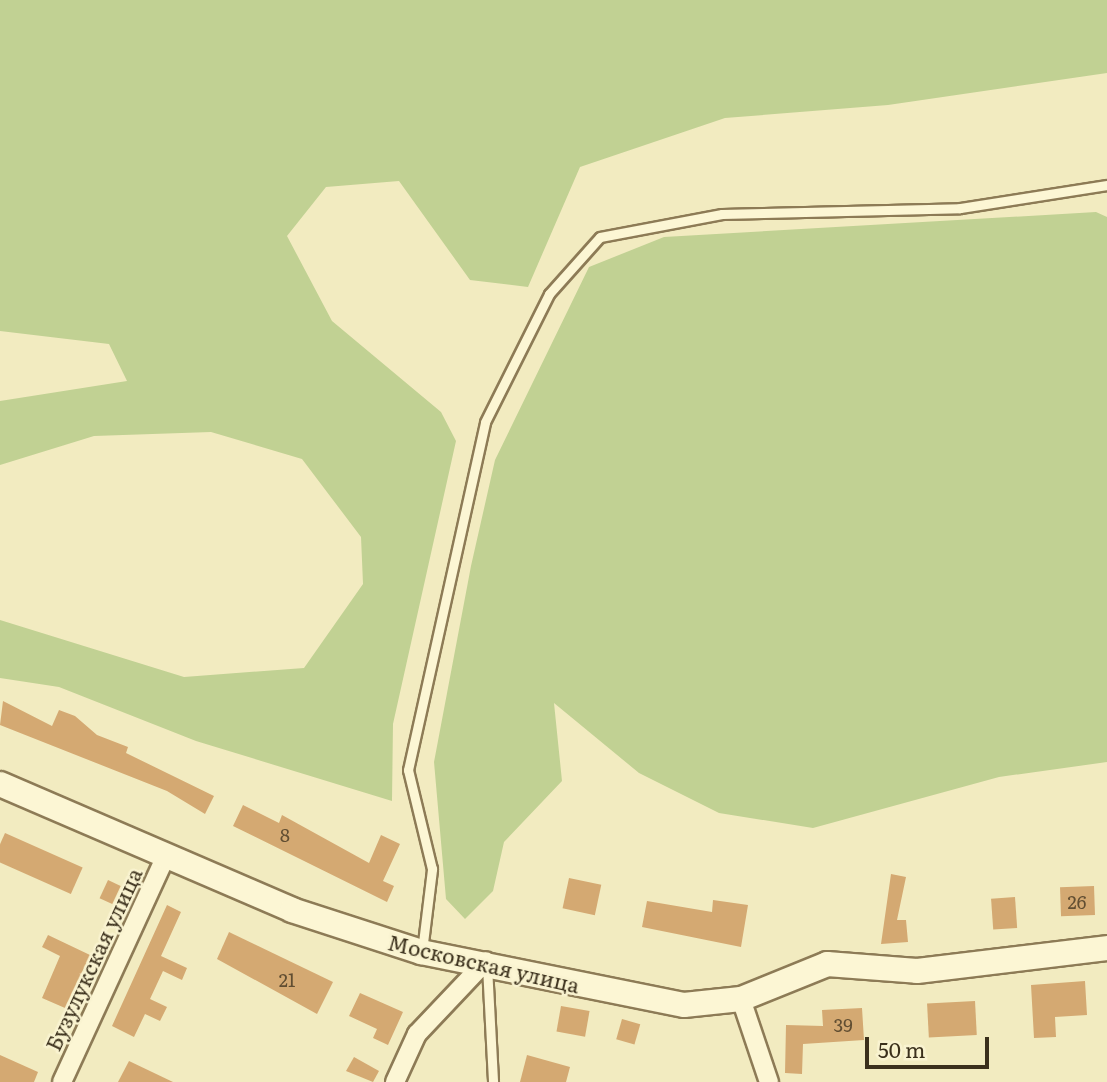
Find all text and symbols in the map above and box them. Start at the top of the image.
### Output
house number: 8 [280,824,290,846]
street label: Бузулукская улица [40,864,146,1054]
house number: 26 [1068,891,1086,913]
street label: Московская улица [386,929,582,997]
house number: 21 [279,969,295,991]
house number: 39 [833,1014,853,1036]
scale bar [869,1023,993,1066]
text: 50 m [878,1033,925,1064]

